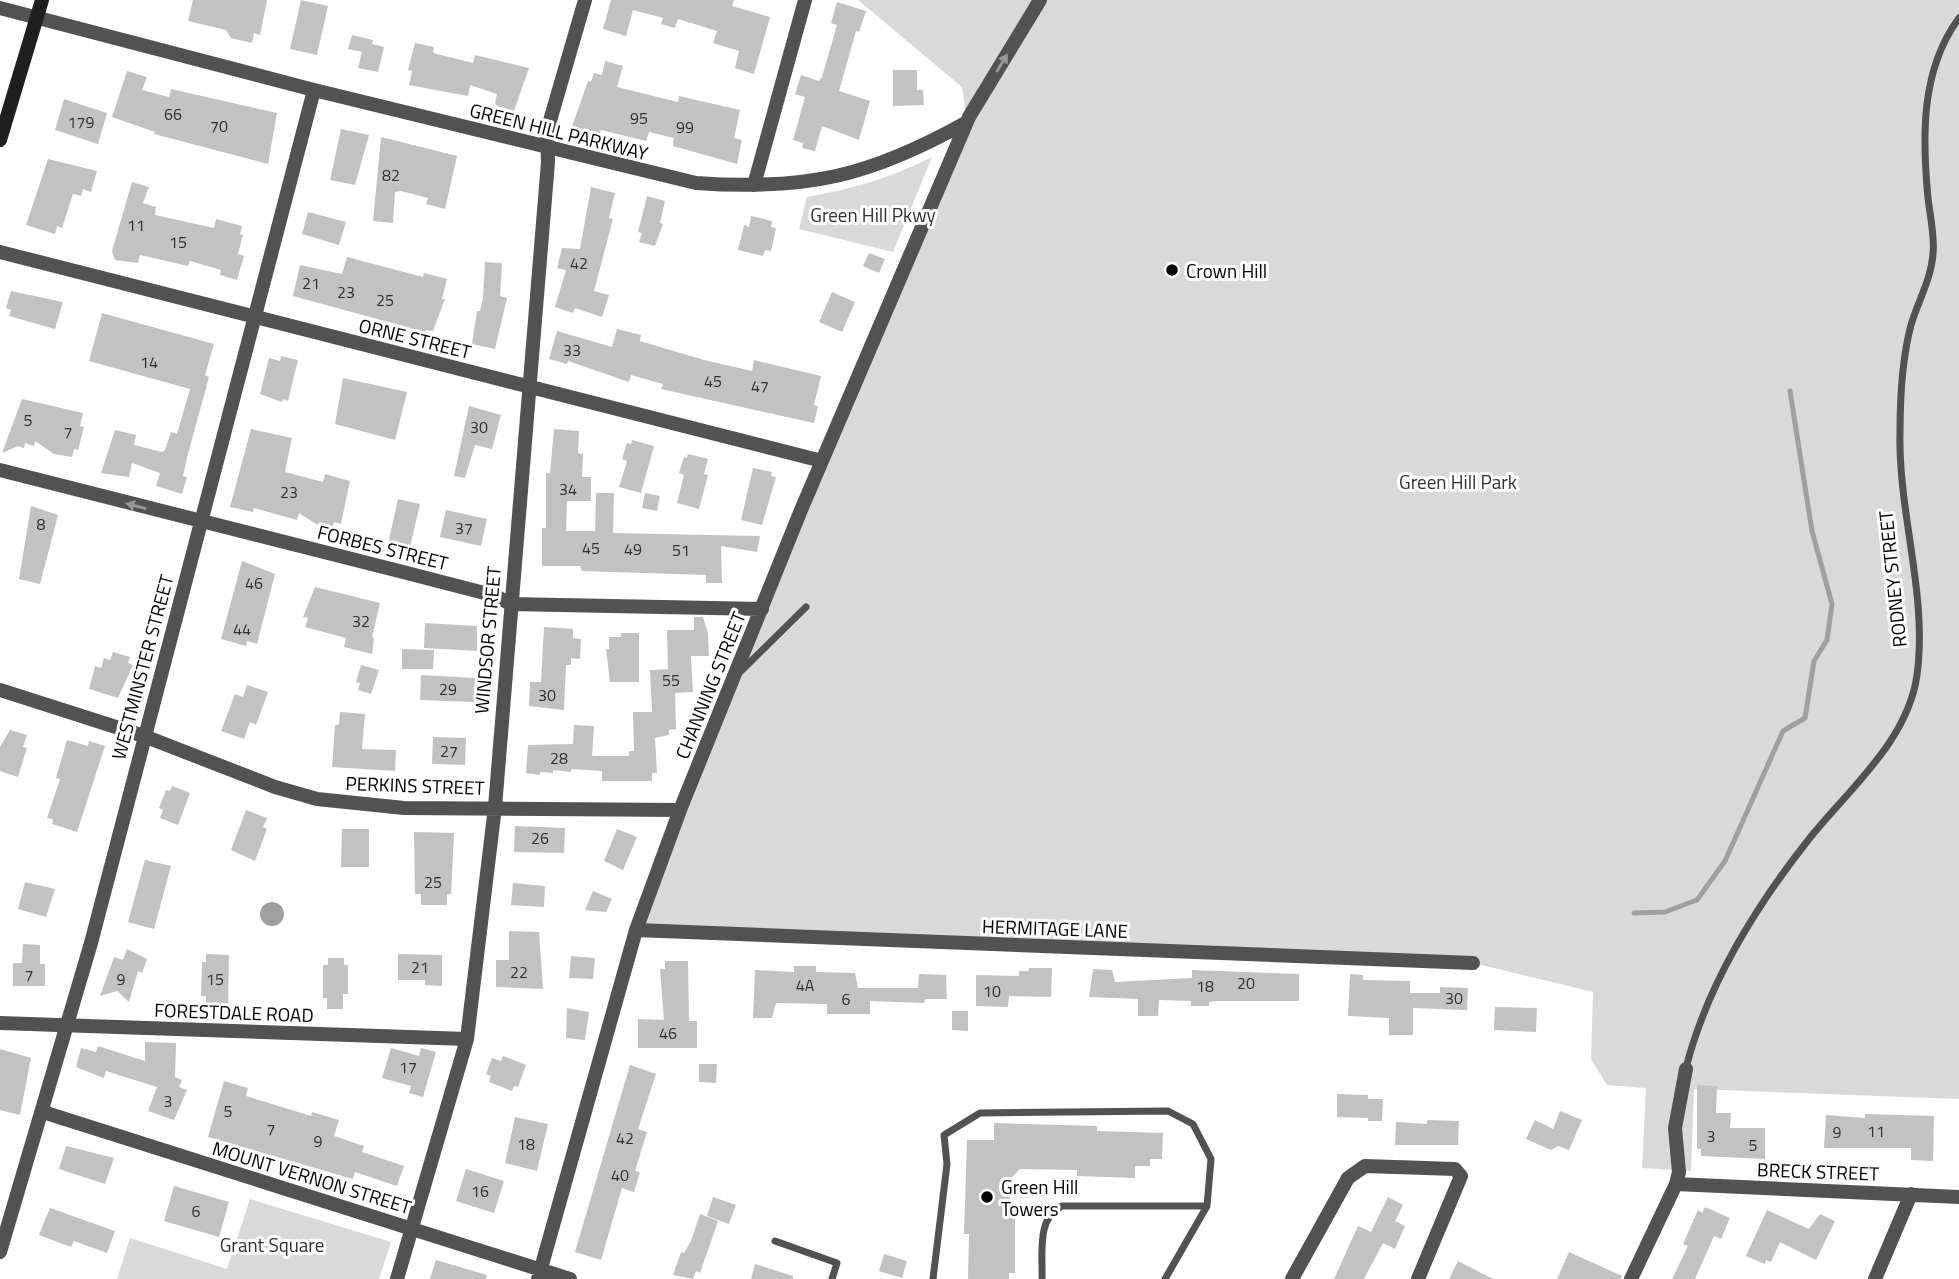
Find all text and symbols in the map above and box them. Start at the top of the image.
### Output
one-way arrow [995,54,1008,73]
street label: GREEN HILL PARKWAY [467,95,652,167]
house number: 66 [164,102,182,126]
house number: 95 [630,106,648,130]
house number: 179 [68,110,94,134]
house number: 70 [210,114,228,138]
house number: 99 [676,115,694,139]
house number: 82 [382,163,400,187]
park label: Green Hill Pkwy [810,200,936,229]
house number: 11 [127,213,145,237]
house number: 15 [169,230,187,254]
house number: 42 [570,251,588,275]
place label: Crown Hill [1186,256,1267,285]
marker: Crown Hill [1164,262,1180,278]
house number: 21 [302,271,320,295]
house number: 23 [337,280,355,304]
house number: 25 [376,288,394,312]
street label: ORNE STREET [356,310,474,366]
house number: 33 [563,338,581,362]
house number: 14 [140,350,158,374]
house number: 45 [704,369,722,393]
house number: 47 [751,374,769,398]
house number: 5 [24,408,33,432]
house number: 30 [470,415,488,439]
house number: 7 [64,420,72,444]
park label: Green Hill Park [1399,467,1517,496]
house number: 34 [559,477,577,501]
house number: 23 [280,480,298,504]
one-way arrow [125,500,146,510]
street label: RODNEY STREET [1870,509,1914,649]
house number: 8 [37,512,46,536]
house number: 37 [455,516,473,540]
street label: FORBES STREET [315,517,451,577]
house number: 45 [582,536,600,560]
house number: 49 [624,537,642,561]
house number: 51 [672,538,690,562]
street label: WINDSOR STREET [466,565,508,715]
street label: WESTMINSTER STREET [103,571,181,763]
house number: 46 [245,571,263,595]
street label: CHANNING STREET [667,607,753,763]
house number: 32 [352,609,370,633]
house number: 44 [233,617,251,641]
house number: 55 [662,668,680,692]
house number: 29 [439,677,457,701]
house number: 30 [538,683,556,707]
house number: 27 [440,739,458,763]
house number: 28 [550,746,568,770]
street label: PERKINS STREET [345,768,485,802]
house number: 26 [531,826,549,850]
house number: 25 [424,870,442,894]
street label: HERMITAGE LANE [982,911,1128,945]
house number: 21 [411,955,429,979]
house number: 22 [510,960,528,984]
house number: 7 [25,963,33,987]
house number: 9 [117,967,126,991]
house number: 15 [206,967,224,991]
house number: 20 [1237,971,1255,995]
house number: 4A [796,973,815,997]
house number: 18 [1196,974,1214,998]
house number: 10 [983,979,1001,1003]
house number: 30 [1445,986,1463,1010]
house number: 6 [842,987,851,1011]
street label: FORESTDALE ROAD [154,995,314,1029]
house number: 46 [659,1021,677,1045]
house number: 17 [399,1055,417,1079]
house number: 3 [164,1089,172,1113]
house number: 5 [224,1099,233,1123]
house number: 7 [267,1117,275,1141]
house number: 11 [1867,1119,1885,1143]
house number: 9 [1833,1120,1842,1144]
house number: 3 [1707,1124,1715,1148]
house number: 42 [616,1126,634,1150]
house number: 9 [314,1129,323,1153]
house number: 18 [517,1132,535,1156]
street label: MOUNT VERNON STREET [209,1133,415,1221]
house number: 5 [1749,1133,1758,1157]
street label: BRECK STREET [1756,1154,1880,1188]
house number: 40 [611,1163,629,1187]
place label: Green Hill Towers [1001,1172,1078,1223]
house number: 16 [471,1179,489,1203]
marker: Green Hill Towers [979,1189,995,1205]
house number: 6 [192,1199,201,1223]
park label: Grant Square [220,1230,324,1259]

